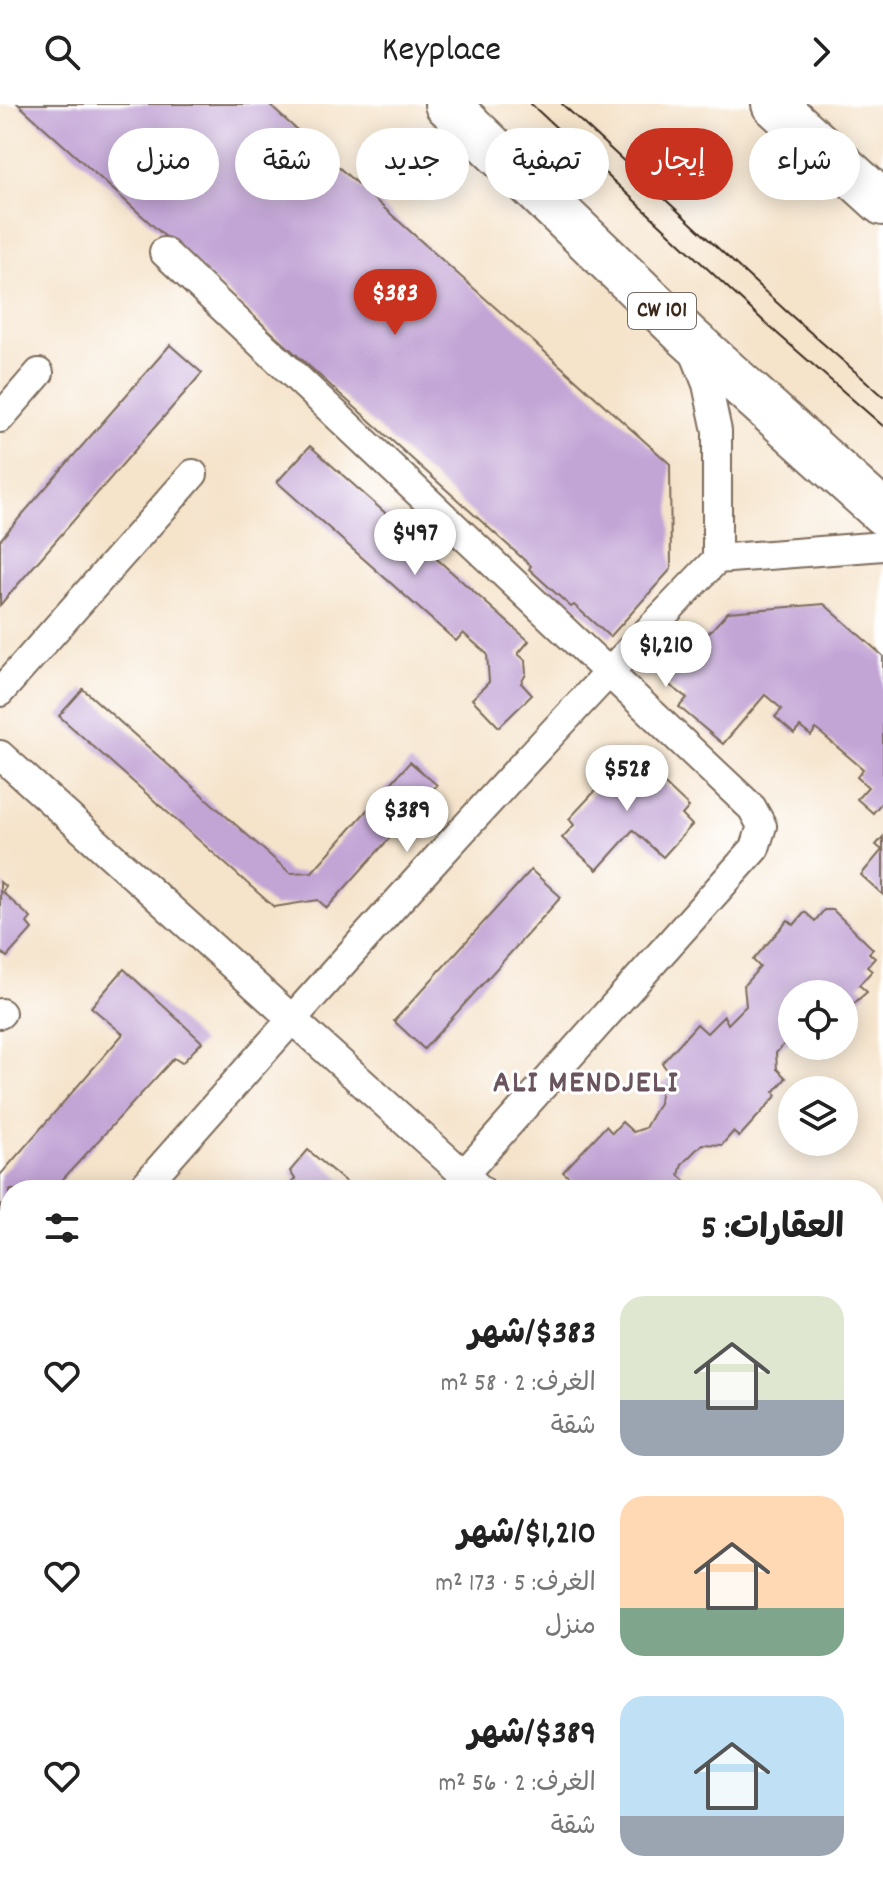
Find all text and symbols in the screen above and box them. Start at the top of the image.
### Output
text: Keyplace [382,26,501,78]
icon: search [40,30,84,74]
icon: forward [799,30,843,74]
chip: منزل [108,128,219,200]
chip: شقة [235,128,340,200]
chip: جديد [356,128,469,200]
chip: تصفية [485,128,609,200]
chip: إيجار [625,128,733,200]
chip: شراء [749,128,860,200]
pin: $383 [348,269,442,337]
text: $383 [372,276,418,313]
road number: CW 101 [628,293,696,329]
pin: $497 [368,509,462,577]
text: $497 [392,516,438,553]
pin: $1,210 [601,621,731,689]
text: $1,210 [638,628,694,665]
pin: $528 [580,745,674,813]
text: $528 [603,752,651,789]
pin: $389 [360,786,454,854]
text: $389 [383,793,431,830]
map controls [778,980,858,1156]
button: locate [778,980,858,1060]
district label: ALI MENDJELI [493,1062,679,1108]
button: layers [778,1076,858,1156]
icon: filters [40,1206,84,1250]
text: العقارات: 5 [701,1206,844,1255]
text: $383/شهر [469,1311,596,1360]
icon: home [684,1328,780,1424]
icon: heart [40,1354,84,1398]
text: الغرف: 2 · 58 m² [441,1366,596,1403]
text: شقة [551,1409,596,1446]
text: $1,210/شهر [458,1511,596,1560]
icon: home [684,1528,780,1624]
icon: heart [40,1554,84,1598]
text: الغرف: 5 · 173 m² [435,1566,596,1603]
text: منزل [545,1609,596,1646]
text: $389/شهر [468,1711,596,1760]
icon: home [684,1728,780,1824]
icon: heart [40,1754,84,1798]
text: الغرف: 2 · 56 m² [438,1766,596,1803]
text: شقة [551,1809,596,1846]

